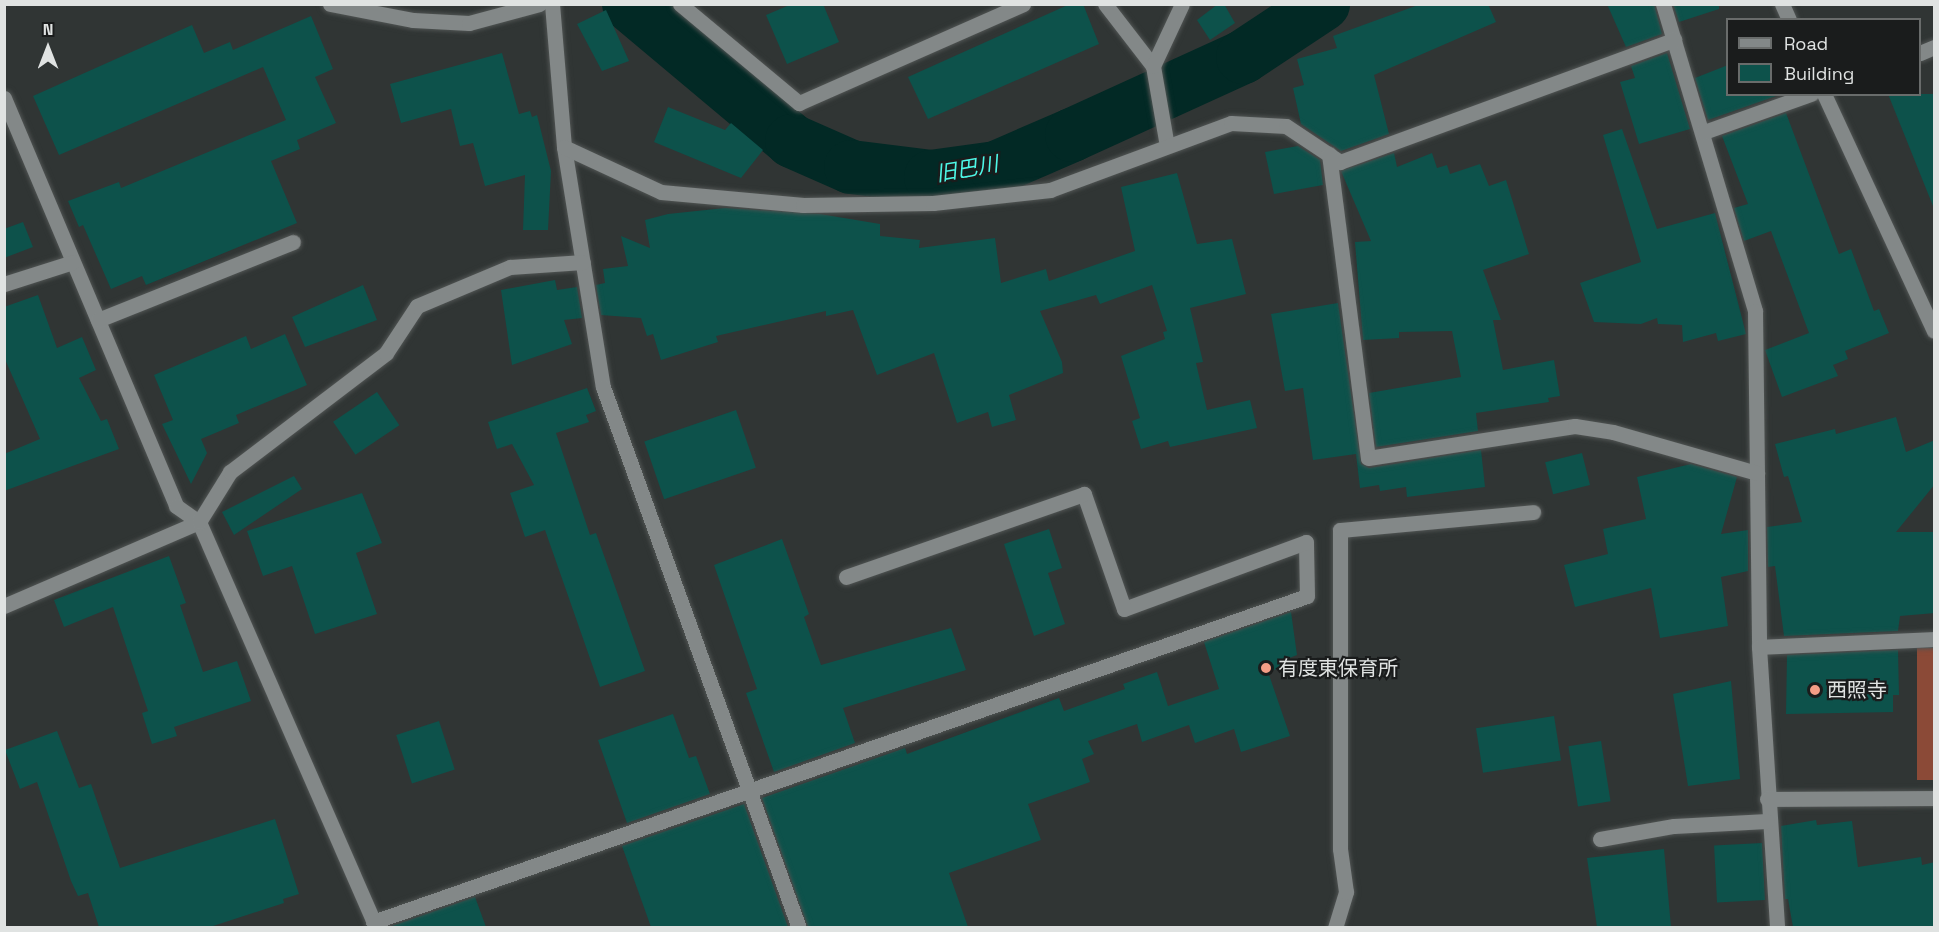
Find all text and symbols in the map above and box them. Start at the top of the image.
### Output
north arrow [18,18,78,78]
legend [1726,18,1921,96]
text: N [43,19,53,40]
text: Road [1784,32,1828,55]
text: Building [1784,62,1854,85]
water label: 旧巴川 [934,151,1000,187]
place label: 有度東保育所 [1278,656,1398,680]
marker: 有度東保育所 [1259,661,1273,675]
place label: 西照寺 [1827,678,1887,702]
marker: 西照寺 [1808,683,1822,697]

